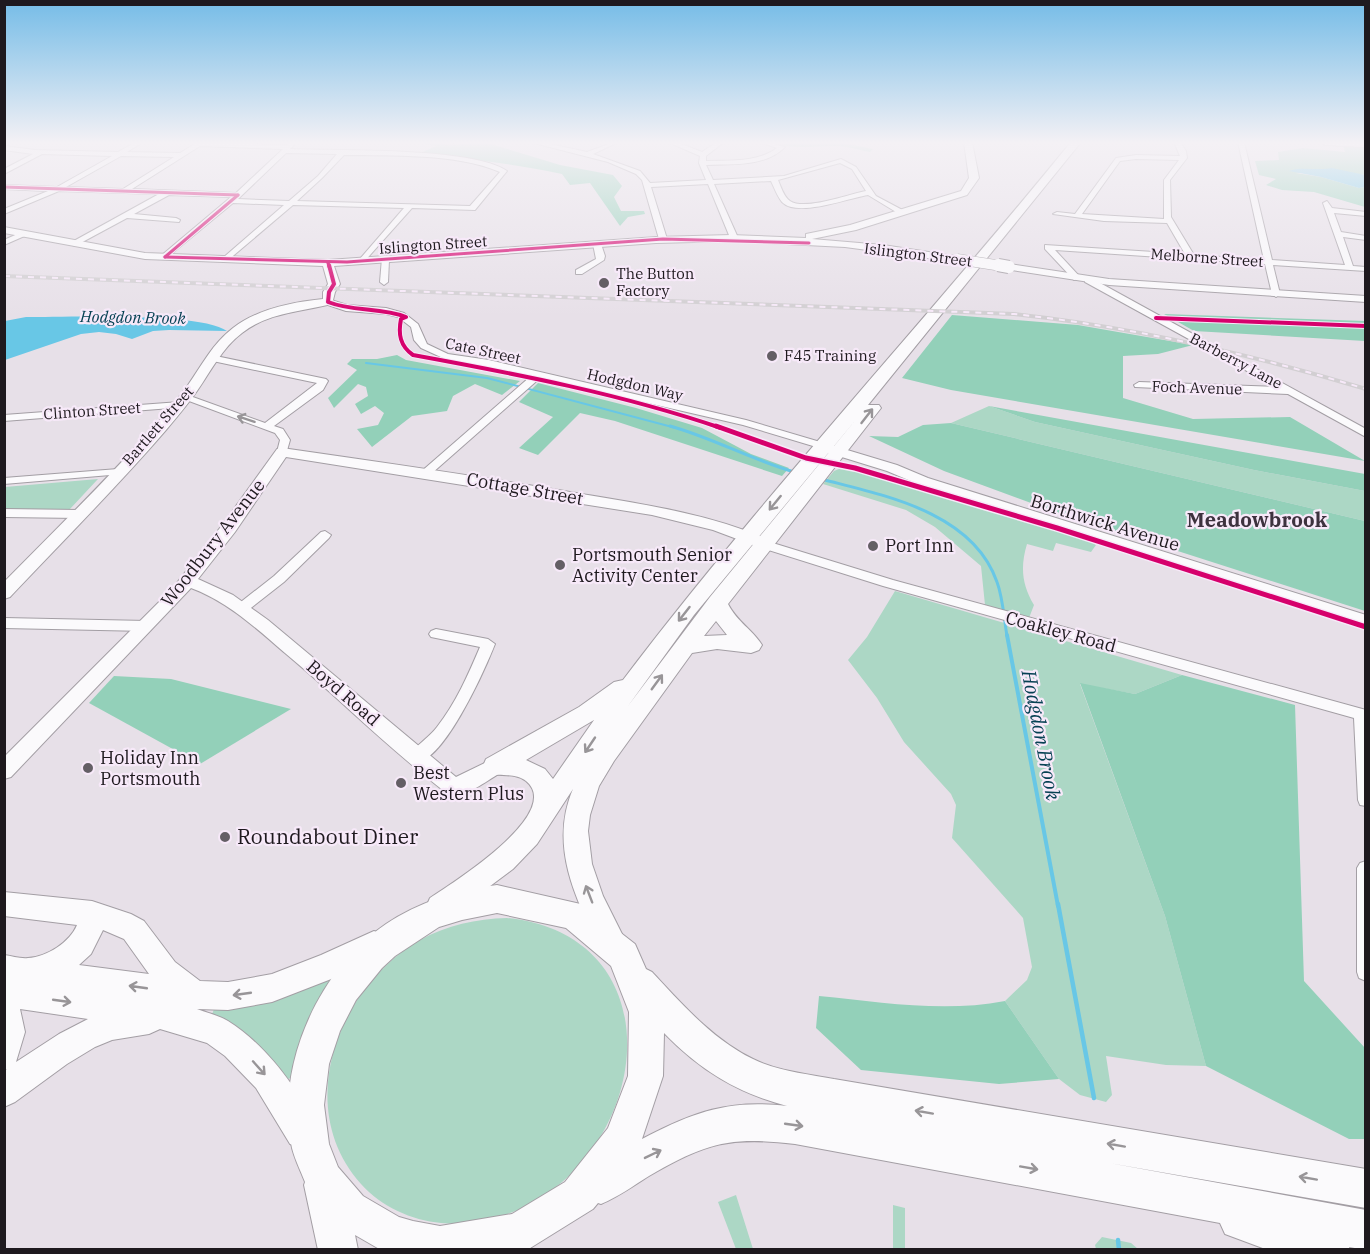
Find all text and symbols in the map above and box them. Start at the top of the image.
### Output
street label: Islington Street [378,231,488,258]
street label: Islington Street [863,238,973,271]
street label: Melborne Street [1150,244,1264,271]
place label: The Button Factory [616,264,695,300]
marker: The Button Factory [597,276,611,290]
water label: Hodgdon Brook [79,306,187,328]
street label: Barberry Lane [1187,328,1286,393]
street label: Cate Street [444,333,523,368]
place label: F45 Training [784,346,876,365]
marker: F45 Training [765,349,779,363]
street label: Hodgdon Way [585,364,685,405]
street label: Foch Avenue [1151,376,1243,399]
street label: Bartlett Street [118,382,197,469]
street label: Clinton Street [43,398,141,423]
one-way arrow [861,408,874,424]
one-way arrow [237,412,256,423]
street label: Cottage Street [465,467,585,510]
street label: Woodbury Avenue [156,474,270,611]
street label: Borthwick Avenue [1028,489,1182,556]
one-way arrow [769,495,782,511]
district label: Meadowbrook [1187,506,1328,533]
place label: Port Inn [885,534,954,557]
marker: Port Inn [866,539,880,553]
place label: Portsmouth Senior Activity Center [572,543,732,587]
marker: Portsmouth Senior Activity Center [553,558,567,572]
one-way arrow [677,605,690,621]
street label: Coakley Road [1003,606,1119,657]
street label: Boyd Road [302,655,385,731]
water label: Hodgdon Brook [1015,666,1067,803]
one-way arrow [651,675,664,691]
one-way arrow [584,736,596,753]
place label: Holiday Inn Portsmouth [100,746,200,790]
marker: Holiday Inn Portsmouth [81,761,95,775]
place label: Best Western Plus [413,761,524,805]
marker: Best Western Plus [394,776,408,790]
place label: Roundabout Diner [237,822,419,850]
marker: Roundabout Diner [218,830,232,844]
one-way arrow [583,885,594,904]
one-way arrow [128,981,148,992]
one-way arrow [232,989,252,1000]
one-way arrow [52,995,72,1006]
one-way arrow [252,1060,266,1075]
one-way arrow [914,1106,934,1117]
one-way arrow [784,1120,803,1131]
one-way arrow [1107,1139,1126,1150]
one-way arrow [644,1148,662,1159]
one-way arrow [1018,1163,1038,1174]
one-way arrow [1299,1173,1318,1184]

